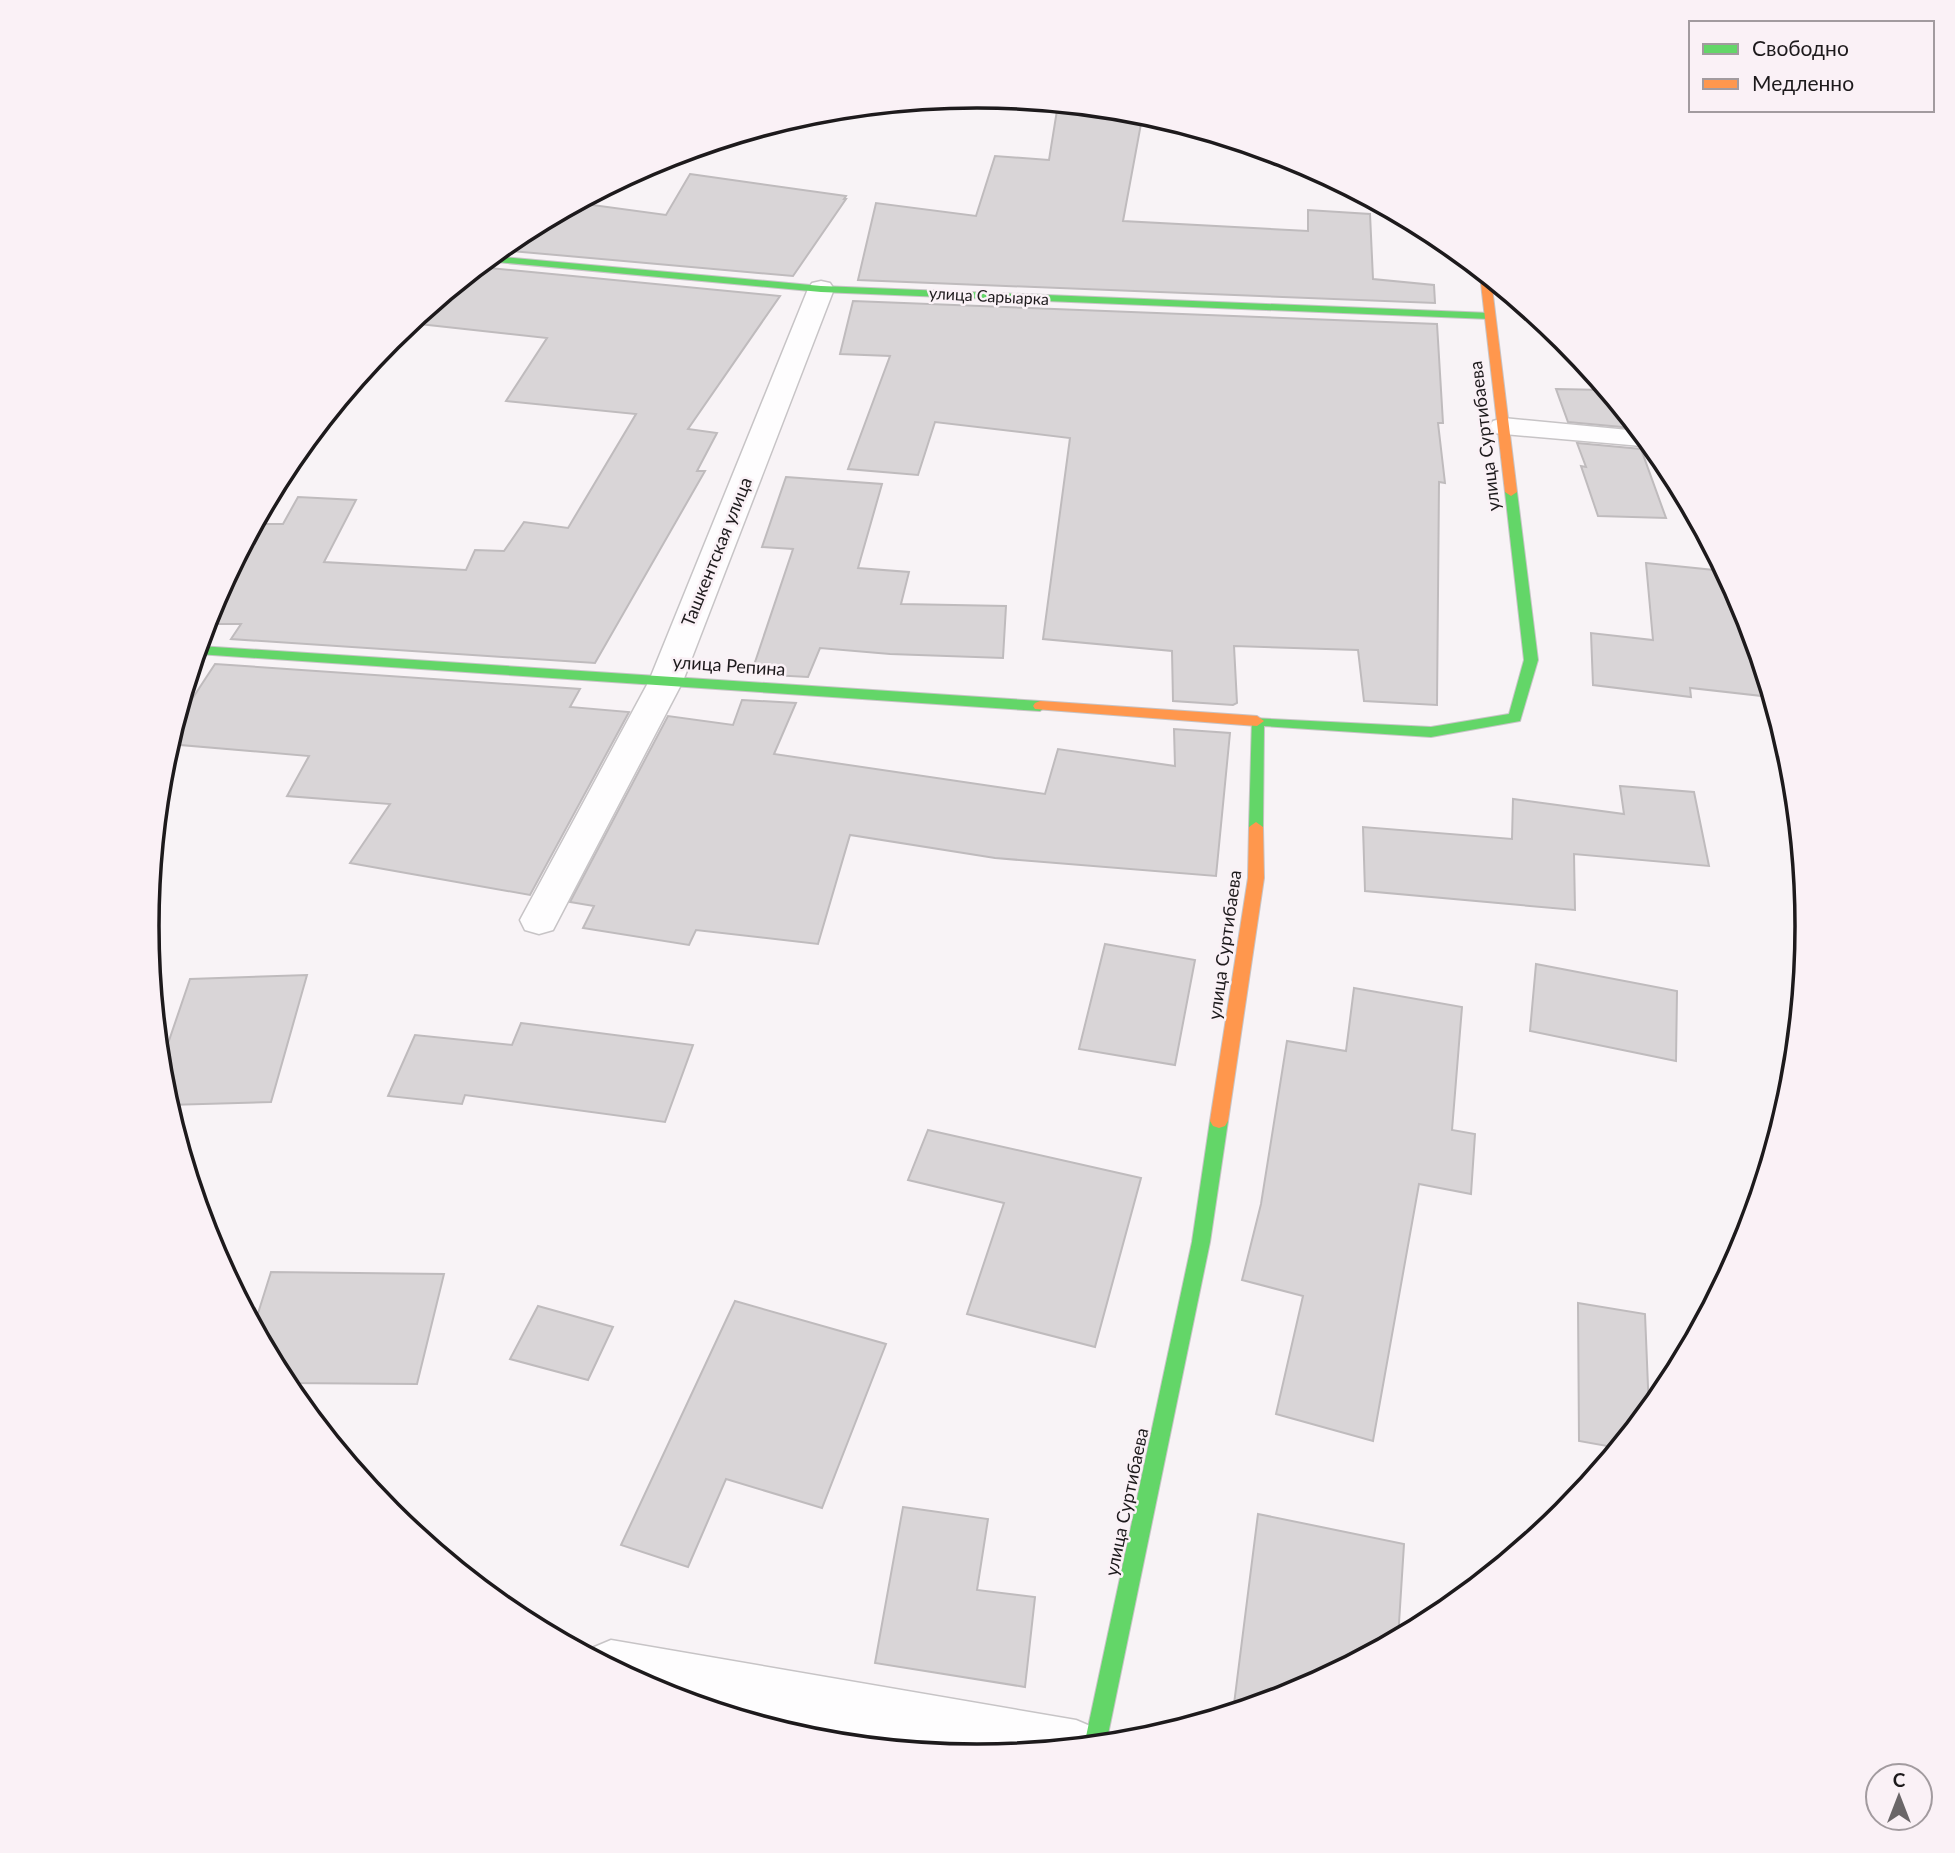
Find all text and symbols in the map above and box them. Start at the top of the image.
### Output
legend [1689,21,1934,112]
text: Свободно [1752,35,1849,60]
text: Медленно [1752,70,1854,95]
street label: улица Сарыарка [929,283,1049,308]
street label: улица Суртибаева [1464,360,1504,512]
street label: Ташкентская улица [676,474,756,630]
street label: улица Репина [672,650,786,680]
street label: улица Суртибаева [1203,869,1245,1021]
street label: улица Суртибаева [1100,1426,1152,1578]
north arrow [1864,1762,1934,1832]
text: С [1893,1768,1906,1791]

